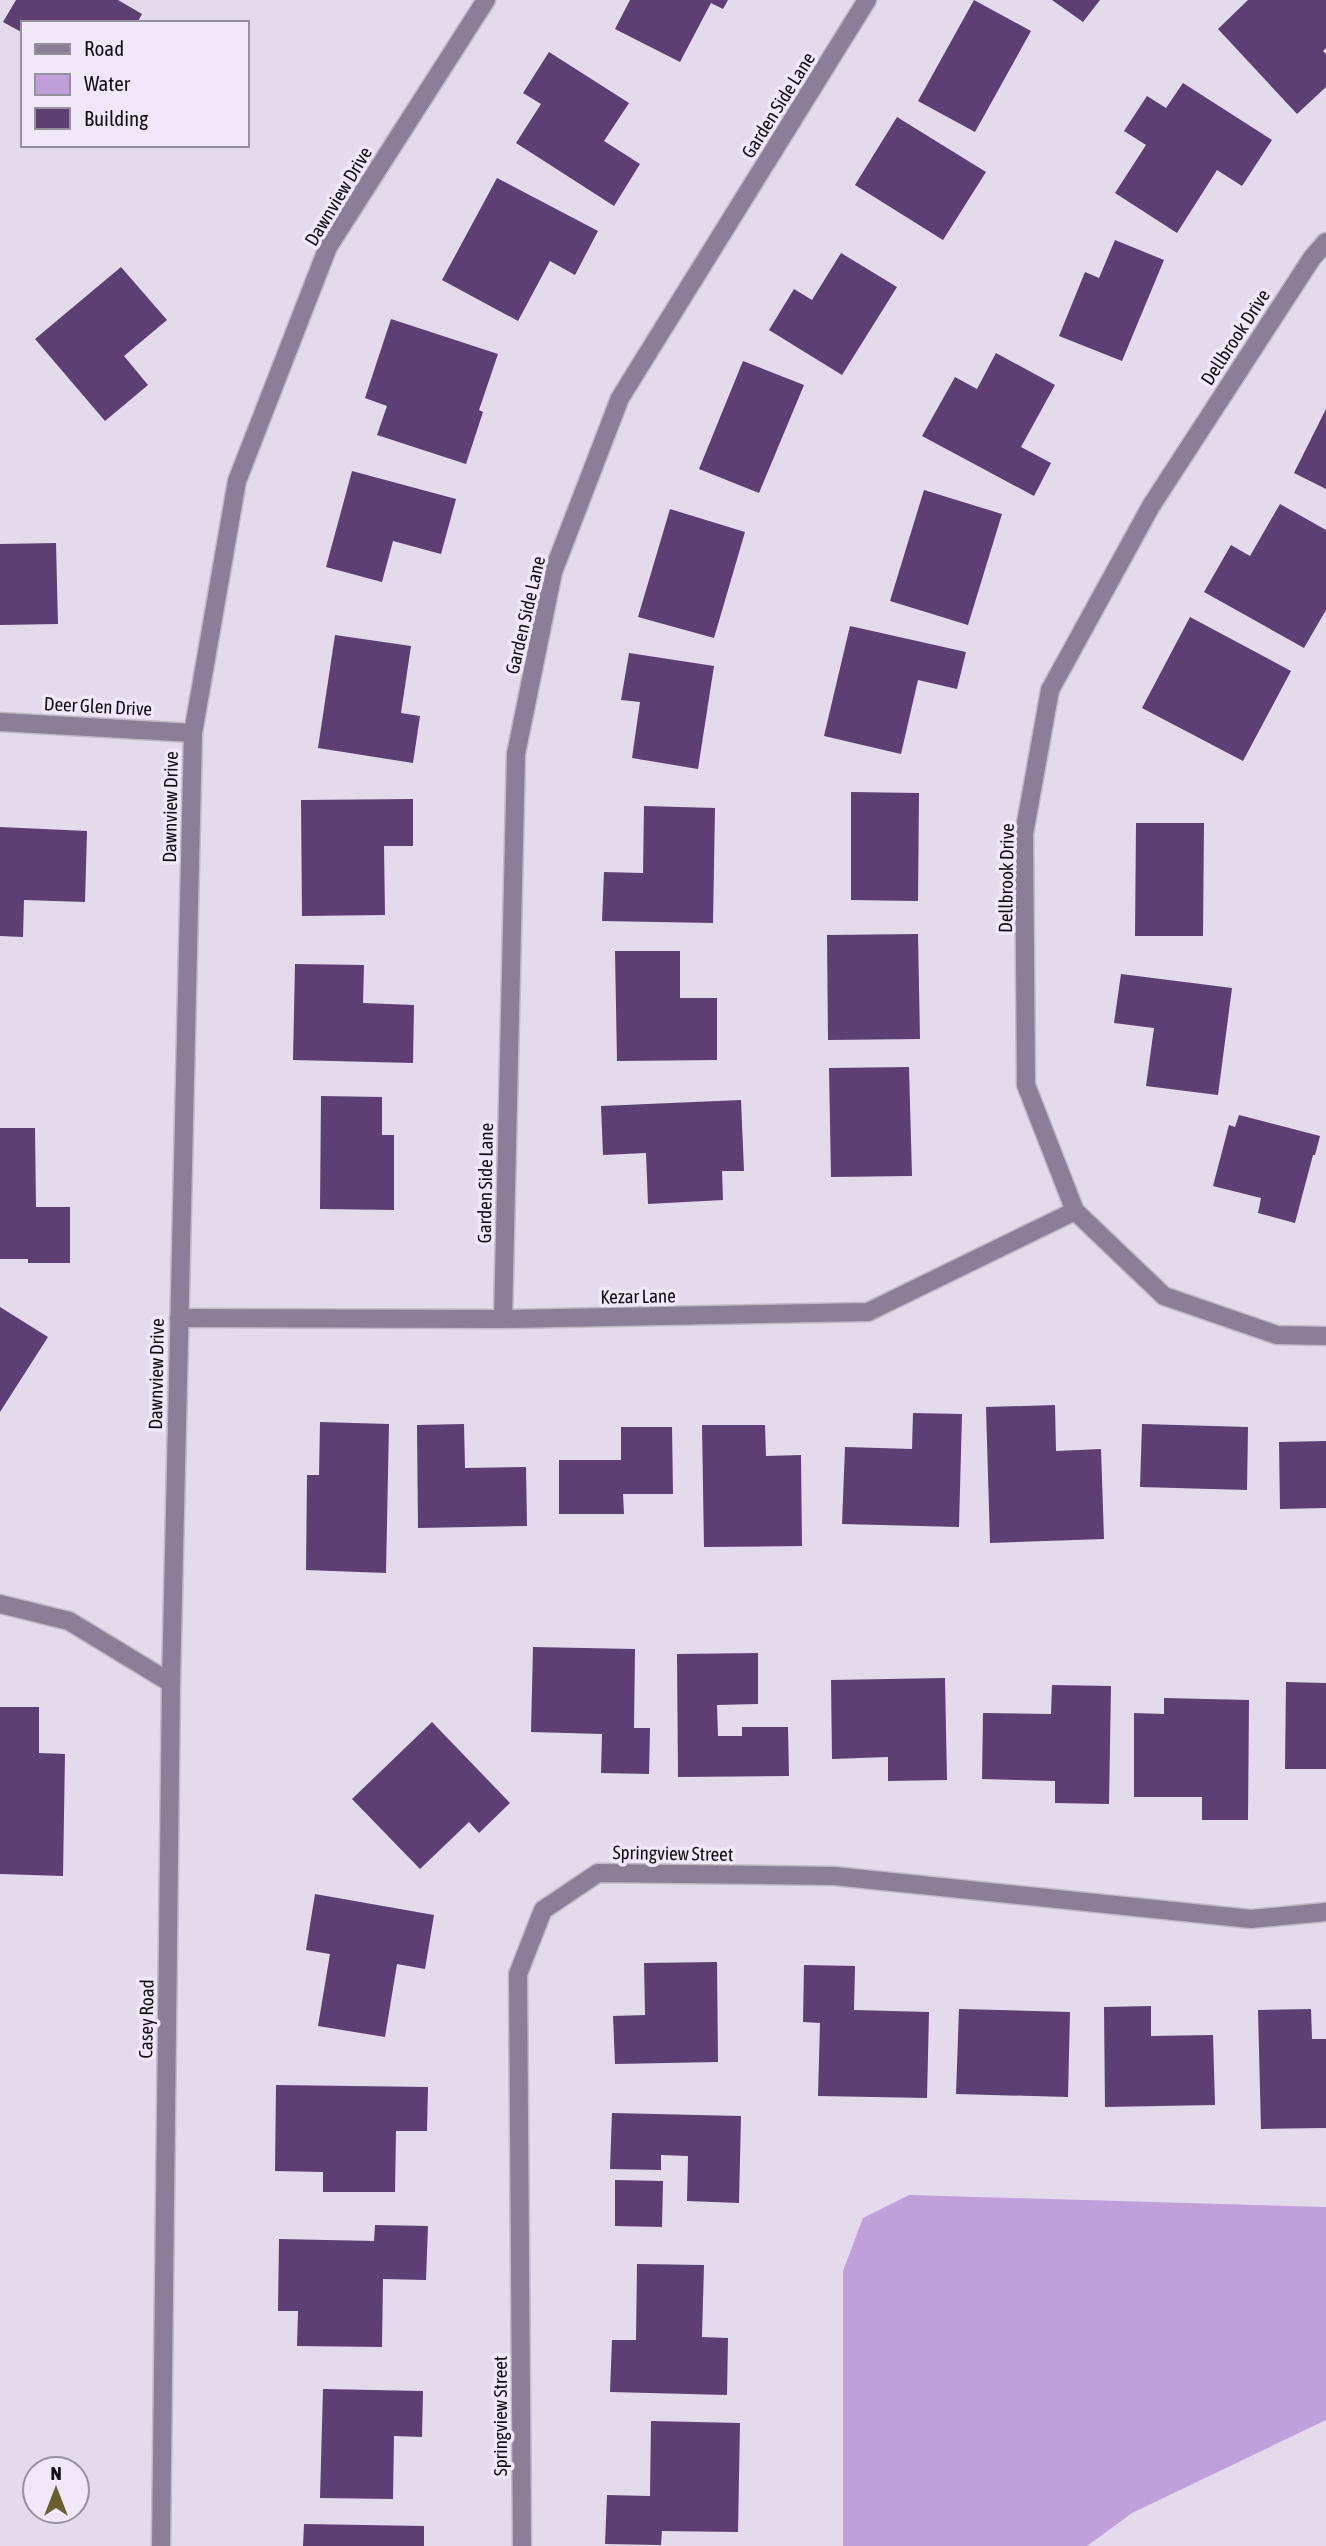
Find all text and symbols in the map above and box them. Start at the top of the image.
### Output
legend [21,21,248,147]
text: Road [84,36,124,60]
street label: Garden Side Lane [737,48,819,162]
text: Water [84,71,131,95]
text: Building [84,106,148,130]
street label: Dawnview Drive [300,143,376,249]
street label: Dellbrook Drive [1196,285,1274,389]
street label: Garden Side Lane [501,554,549,676]
street label: Deer Glen Drive [43,692,153,720]
street label: Dawnview Drive [158,751,182,863]
street label: Dellbrook Drive [994,823,1018,933]
street label: Garden Side Lane [473,1123,497,1243]
street label: Kezar Lane [600,1284,676,1308]
street label: Dawnview Drive [144,1318,168,1430]
street label: Springview Street [613,1841,733,1865]
street label: Casey Road [134,1979,158,2059]
street label: Springview Street [489,2356,511,2476]
north arrow [21,2455,91,2525]
text: N [50,2462,62,2484]

